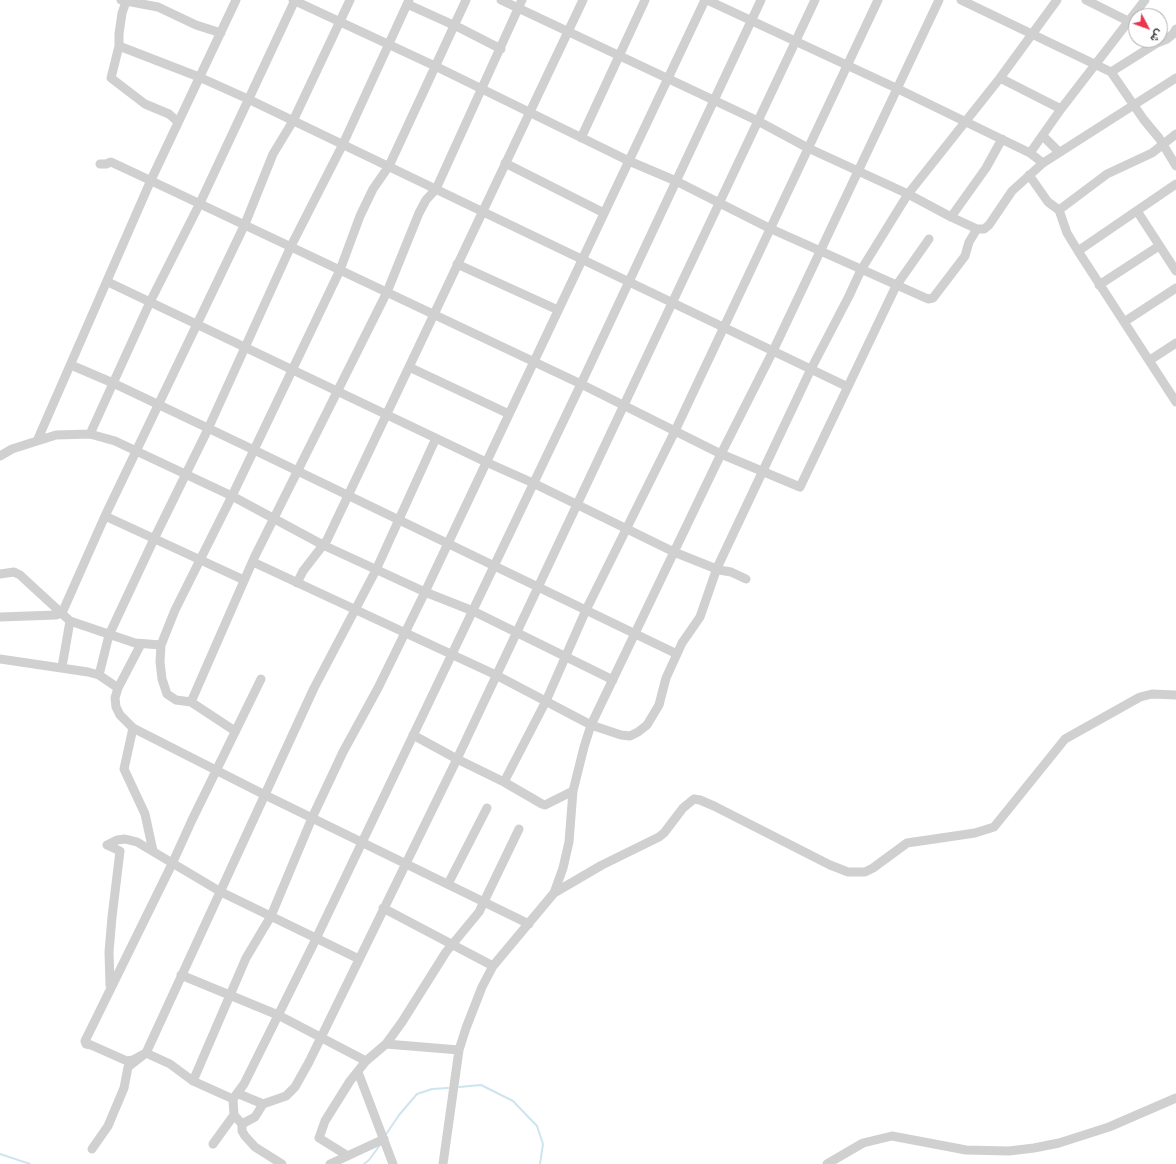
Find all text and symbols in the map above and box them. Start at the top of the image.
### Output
north arrow [1128,8,1168,48]
text: ش [1147,26,1166,45]

